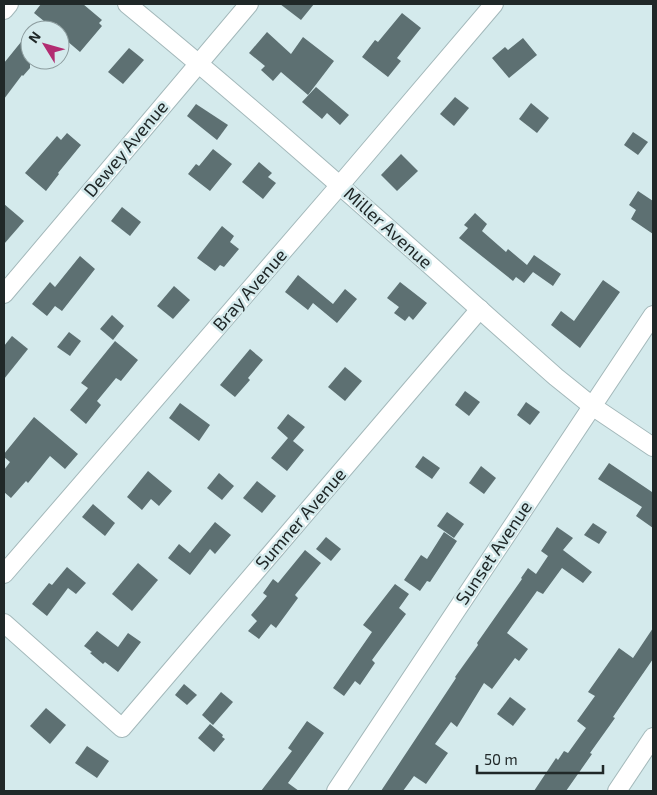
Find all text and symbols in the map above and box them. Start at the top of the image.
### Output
north arrow [20,20,70,70]
text: N [24,28,44,46]
street label: Dewey Avenue [79,96,172,201]
street label: Miller Avenue [340,182,437,273]
street label: Bray Avenue [208,244,291,335]
street label: Sumner Avenue [250,463,350,573]
street label: Sunset Avenue [450,496,536,608]
scale bar [477,742,603,774]
text: 50 m [484,750,518,768]

